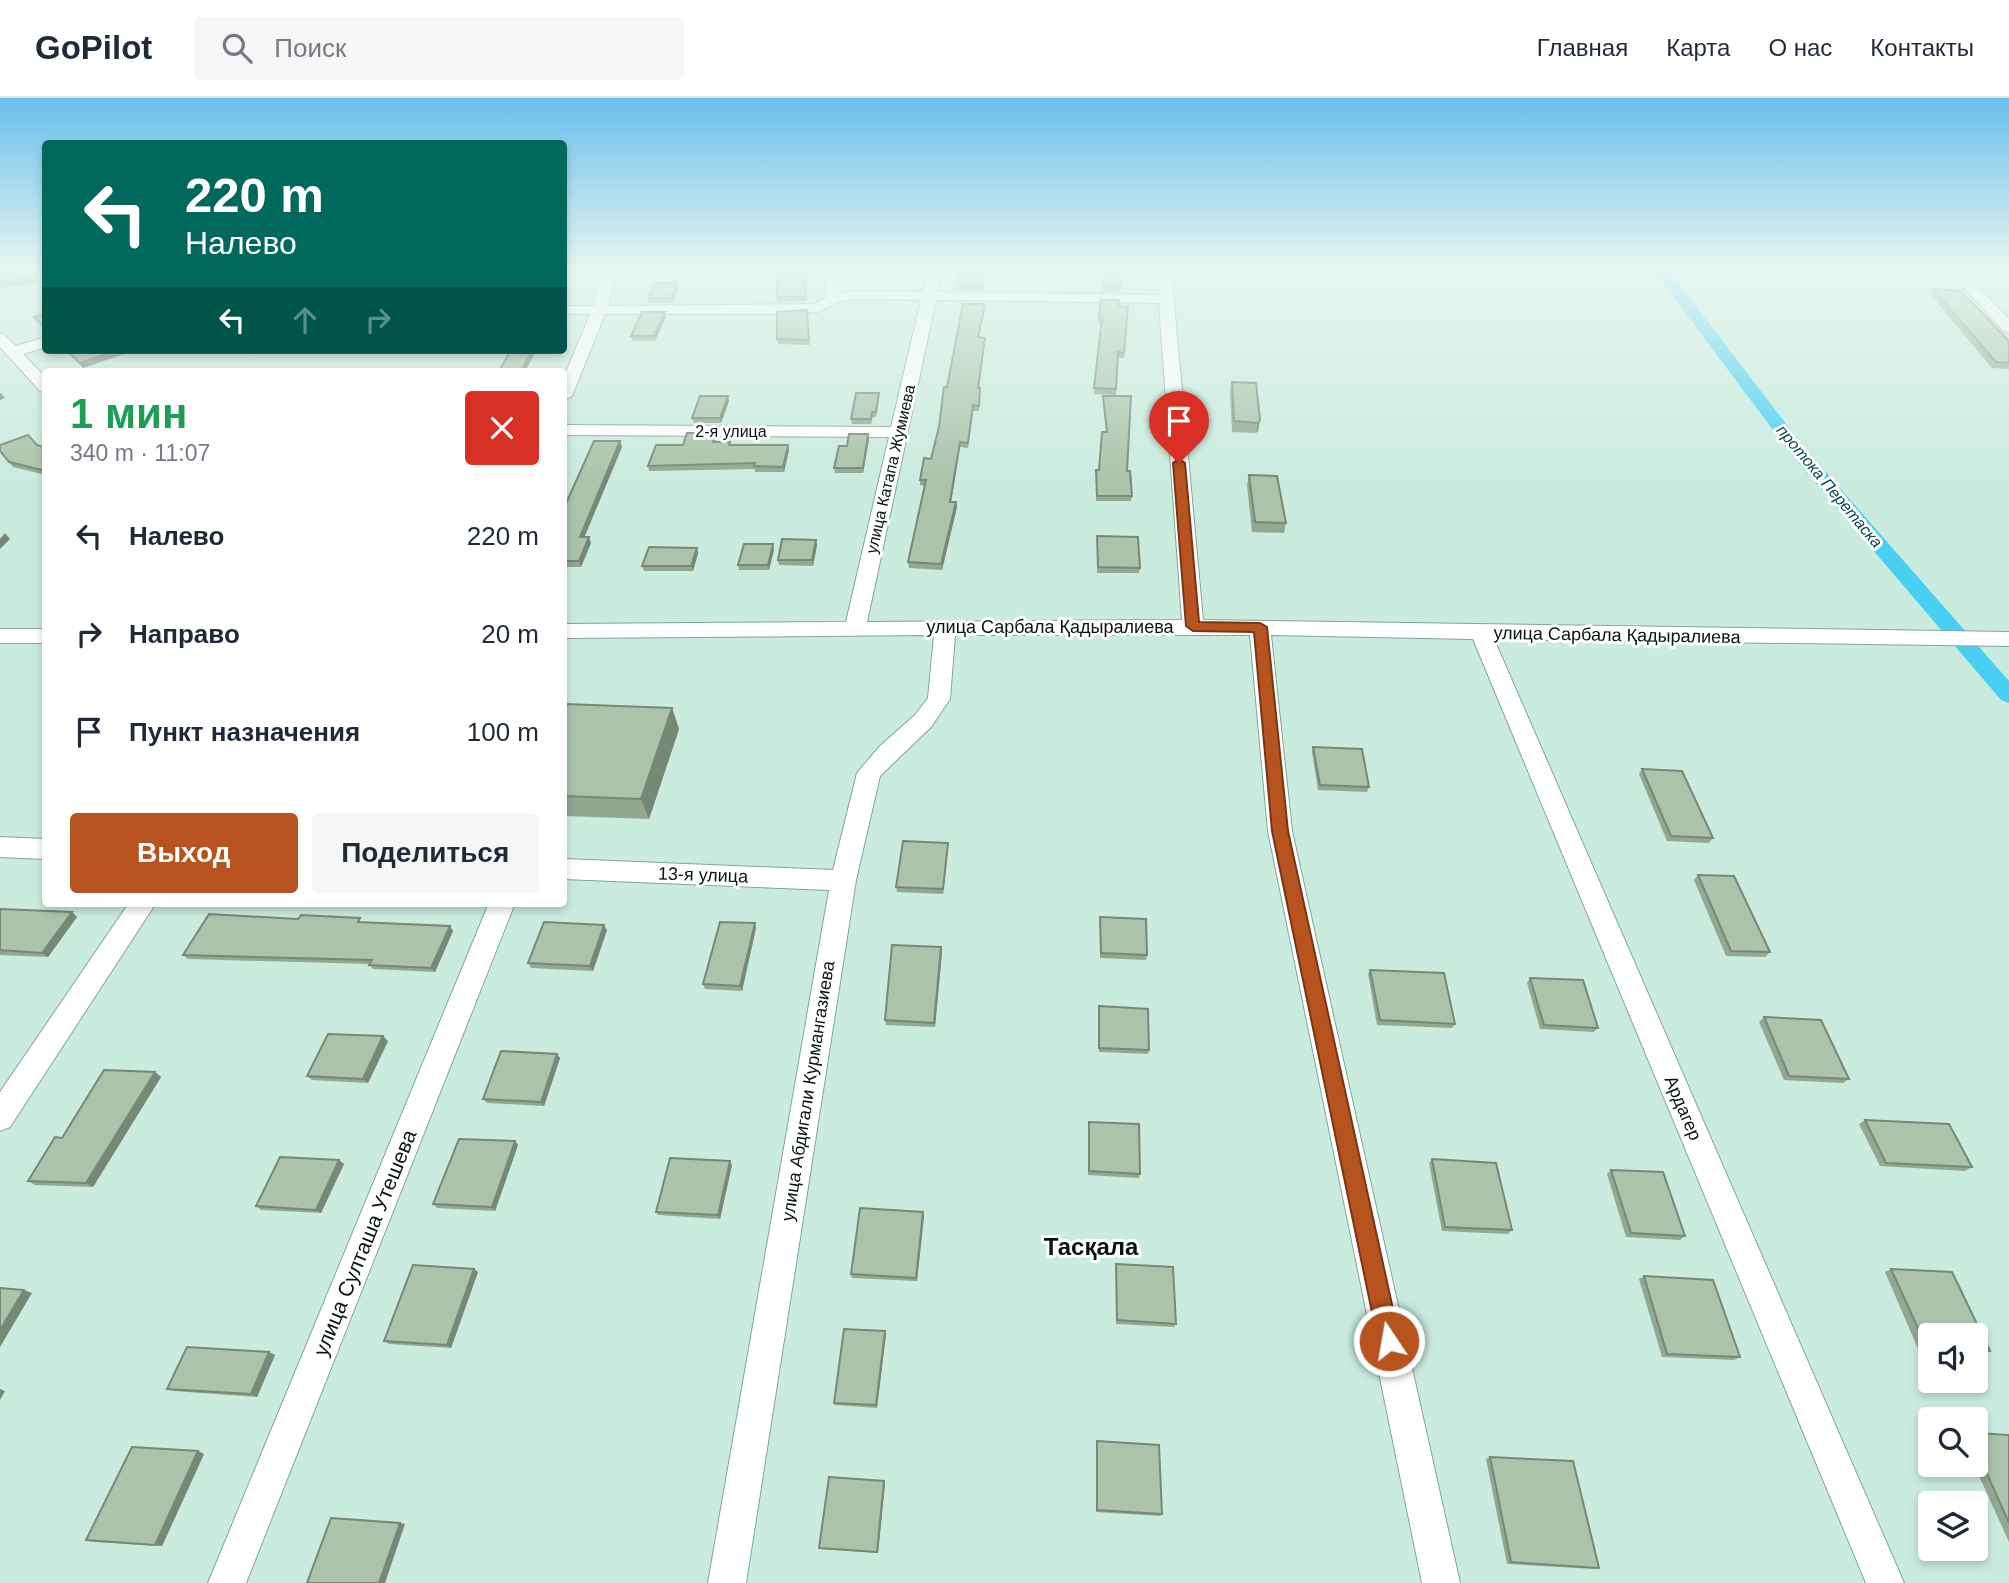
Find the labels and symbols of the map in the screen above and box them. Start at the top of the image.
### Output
street label: улица Катапа Жумиева [863,383,918,555]
pin [1149,391,1209,463]
water label: протока Перетаска [1774,422,1886,551]
street label: 2-я улица [695,423,767,440]
street label: улица Сарбала Қадыралиева [926,617,1174,637]
street label: улица Сарбала Қадыралиева [1493,623,1742,647]
street label: 13-я улица [658,863,749,887]
street label: улица Абдигали Курмангазиева [778,958,839,1223]
street label: Ардагер [1660,1073,1706,1143]
street label: улица Султаша Утешева [309,1126,421,1359]
district label: Тасқала [1044,1233,1139,1260]
position arrow [1352,1304,1426,1378]

